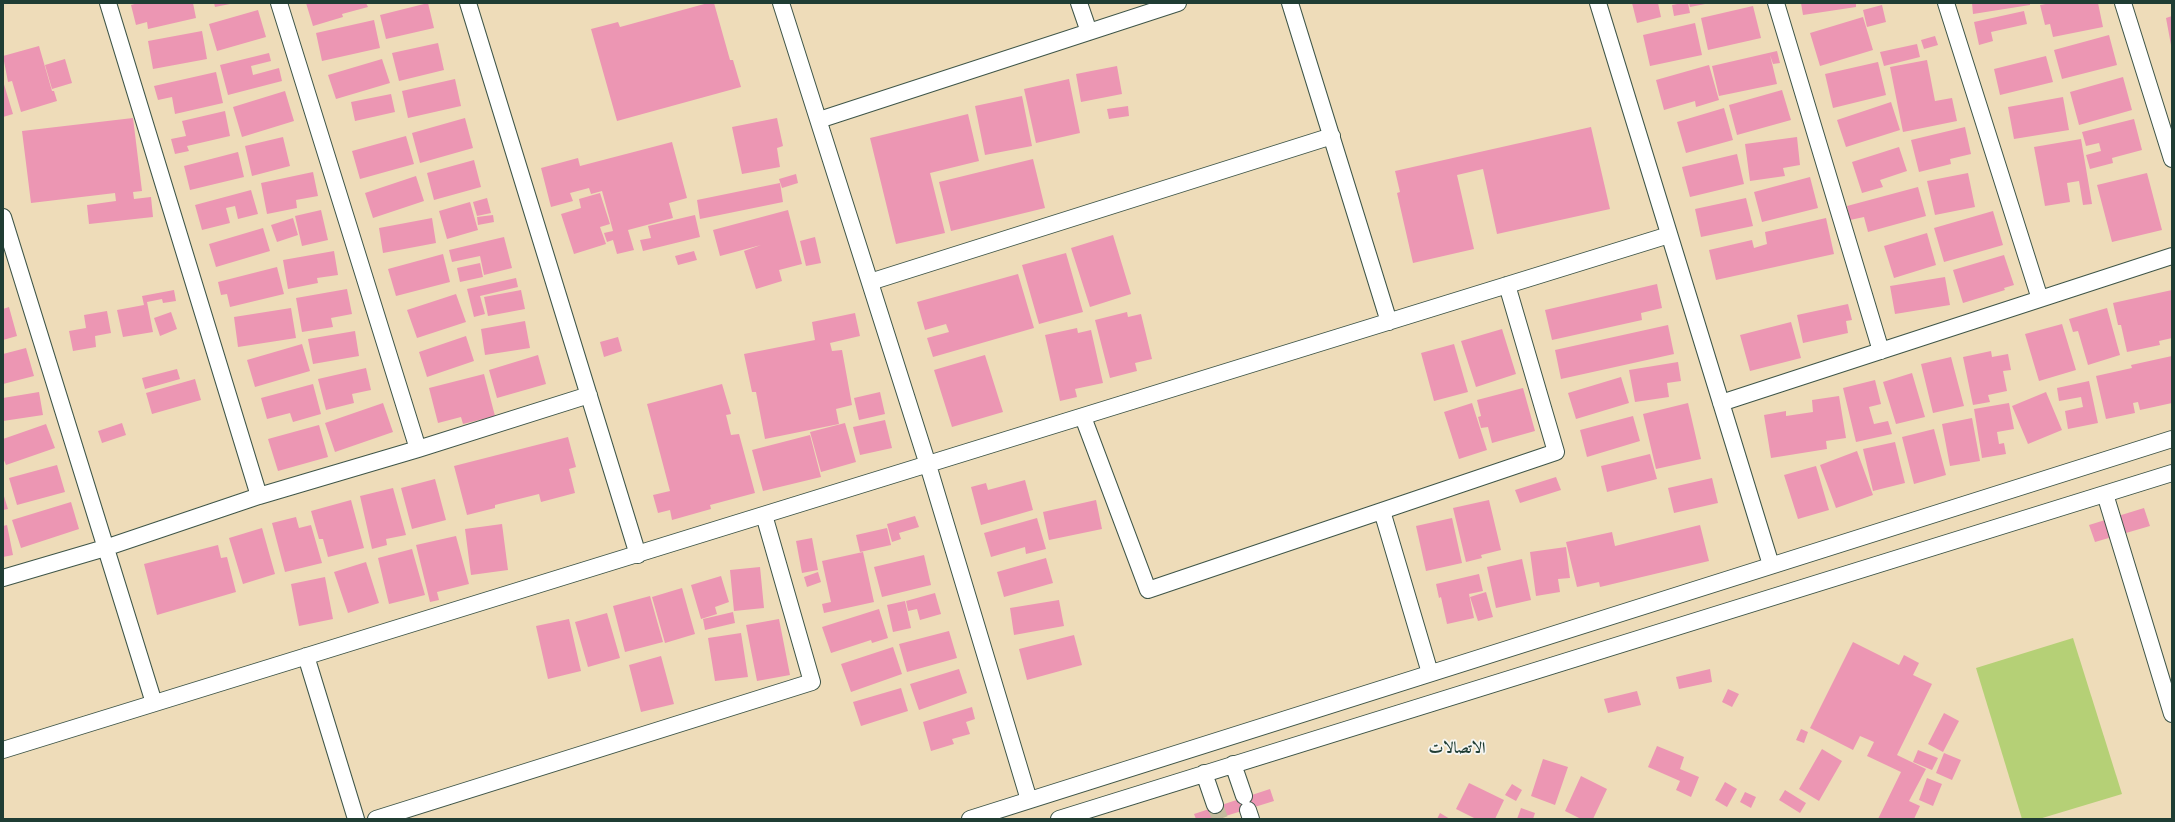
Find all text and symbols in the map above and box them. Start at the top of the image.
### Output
district label: الاتصالات [1428,739,1486,759]

